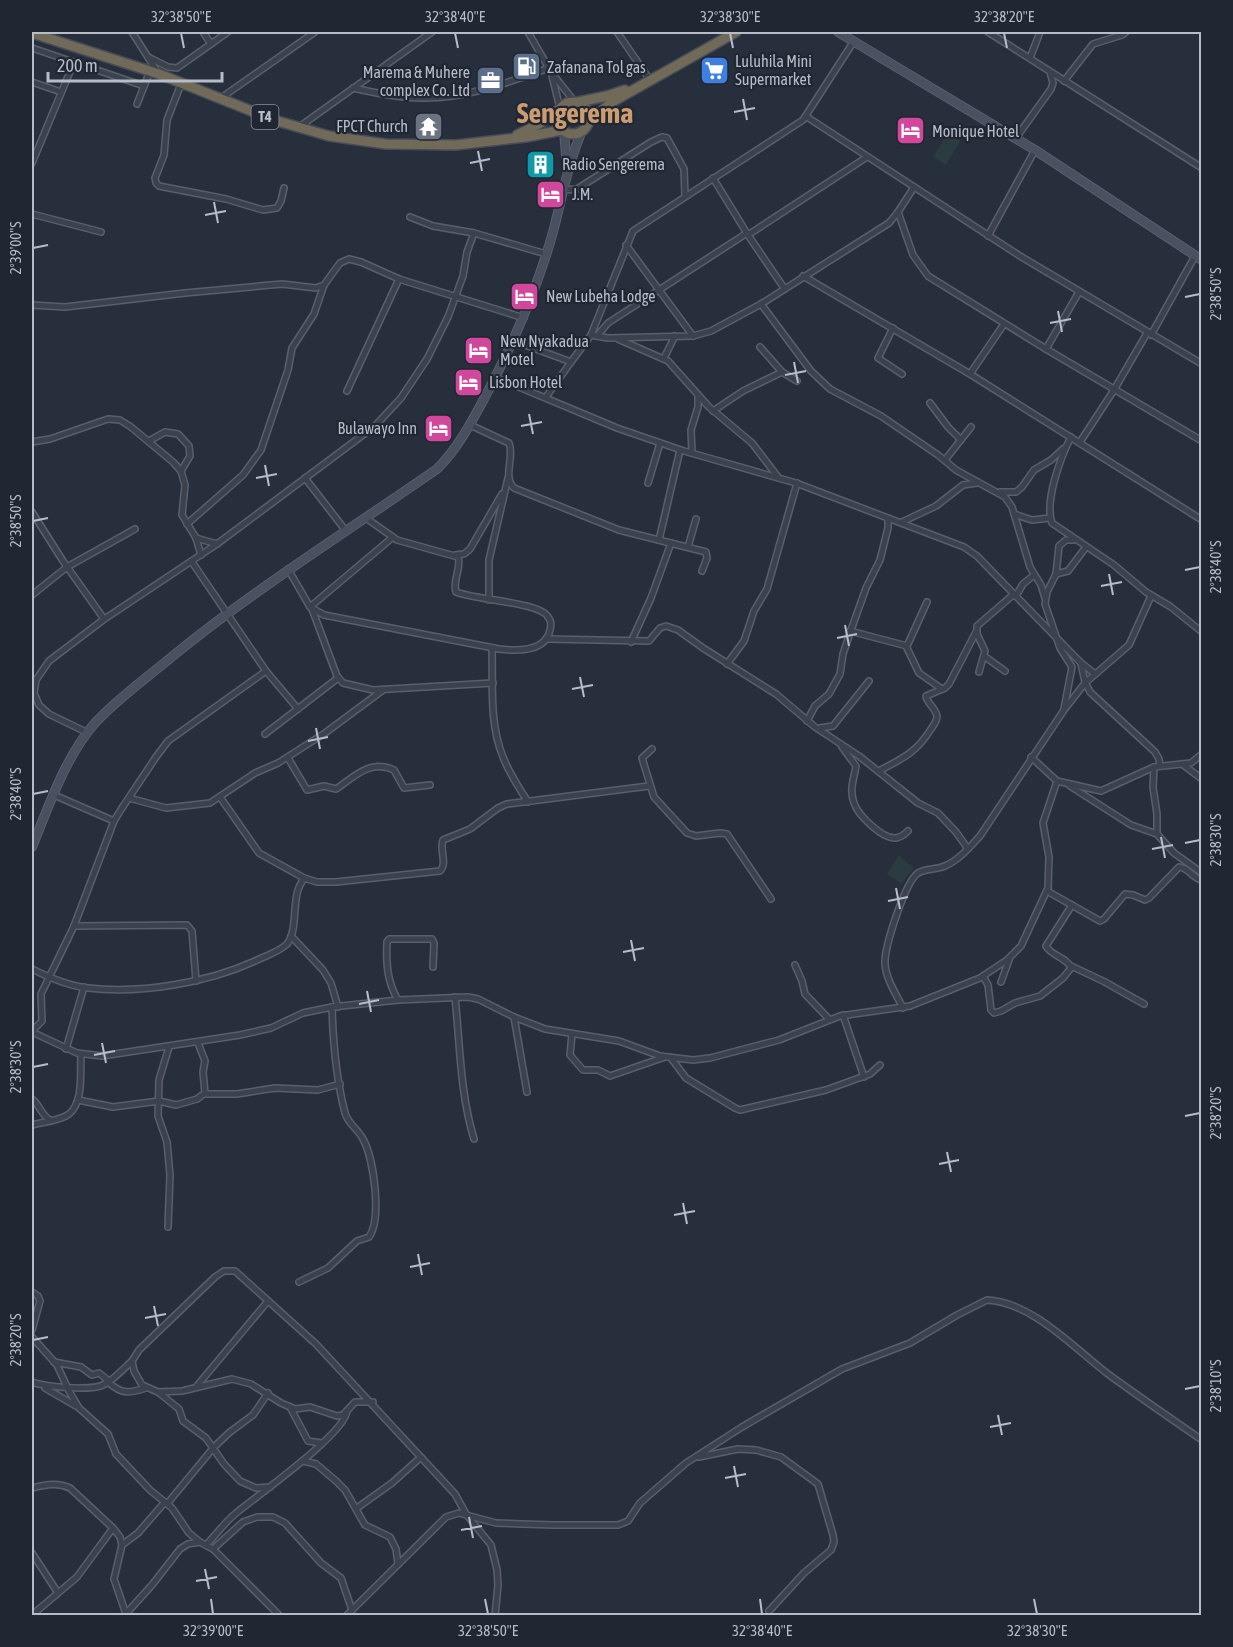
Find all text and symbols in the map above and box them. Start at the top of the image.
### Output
text: 32°38'50"E [151,8,212,25]
text: 32°38'40"E [425,8,486,25]
text: 32°38'30"E [700,8,761,25]
text: 32°38'20"E [974,8,1035,25]
scale bar [48,45,222,83]
fuel station icon: Zafanana Tol gas [510,51,542,83]
place label: Luluhila Mini Supermarket [735,52,812,89]
supermarket icon: Luluhila Mini Supermarket [698,54,730,86]
text: 200 m [57,55,98,76]
place label: Zafanana Tol gas [547,58,646,77]
place label: Marema & Muhere complex Co. Ltd [363,63,470,100]
office icon: Marema & Muhere complex Co. Ltd [475,65,507,97]
district label: Sengerema [517,97,633,129]
road number: T4 [252,105,278,129]
temple icon: FPCT Church [413,110,445,142]
hotel icon: Monique Hotel [895,115,927,147]
place label: FPCT Church [336,117,408,135]
place label: Monique Hotel [932,122,1020,141]
building icon: Radio Sengerema [525,148,557,180]
place label: Radio Sengerema [562,155,665,174]
hotel icon: J.M. [535,178,567,210]
place label: J.M. [572,185,593,203]
text: 2°39'00"S [7,221,24,275]
text: 2°38'50"S [1207,267,1224,321]
hotel icon: New Lubeha Lodge [509,280,541,312]
place label: New Lubeha Lodge [546,287,656,306]
place label: New Nyakadua Motel [500,332,589,368]
hotel icon: New Nyakadua Motel [463,334,495,366]
hotel icon: Lisbon Hotel [452,366,484,398]
place label: Lisbon Hotel [489,373,563,391]
hotel icon: Bulawayo Inn [422,412,454,444]
place label: Bulawayo Inn [337,419,417,438]
text: 2°38'50"S [7,494,24,548]
text: 2°38'40"S [1207,540,1224,594]
text: 2°38'40"S [7,767,24,821]
text: 2°38'30"S [1207,813,1224,867]
text: 2°38'30"S [7,1040,24,1094]
text: 2°38'20"S [1207,1086,1224,1140]
text: 2°38'20"S [7,1313,24,1367]
text: 2°38'10"S [1207,1359,1224,1413]
text: 32°39'00"E [183,1622,244,1639]
text: 32°38'50"E [458,1622,519,1639]
text: 32°38'40"E [732,1622,793,1639]
text: 32°38'30"E [1007,1622,1068,1639]

